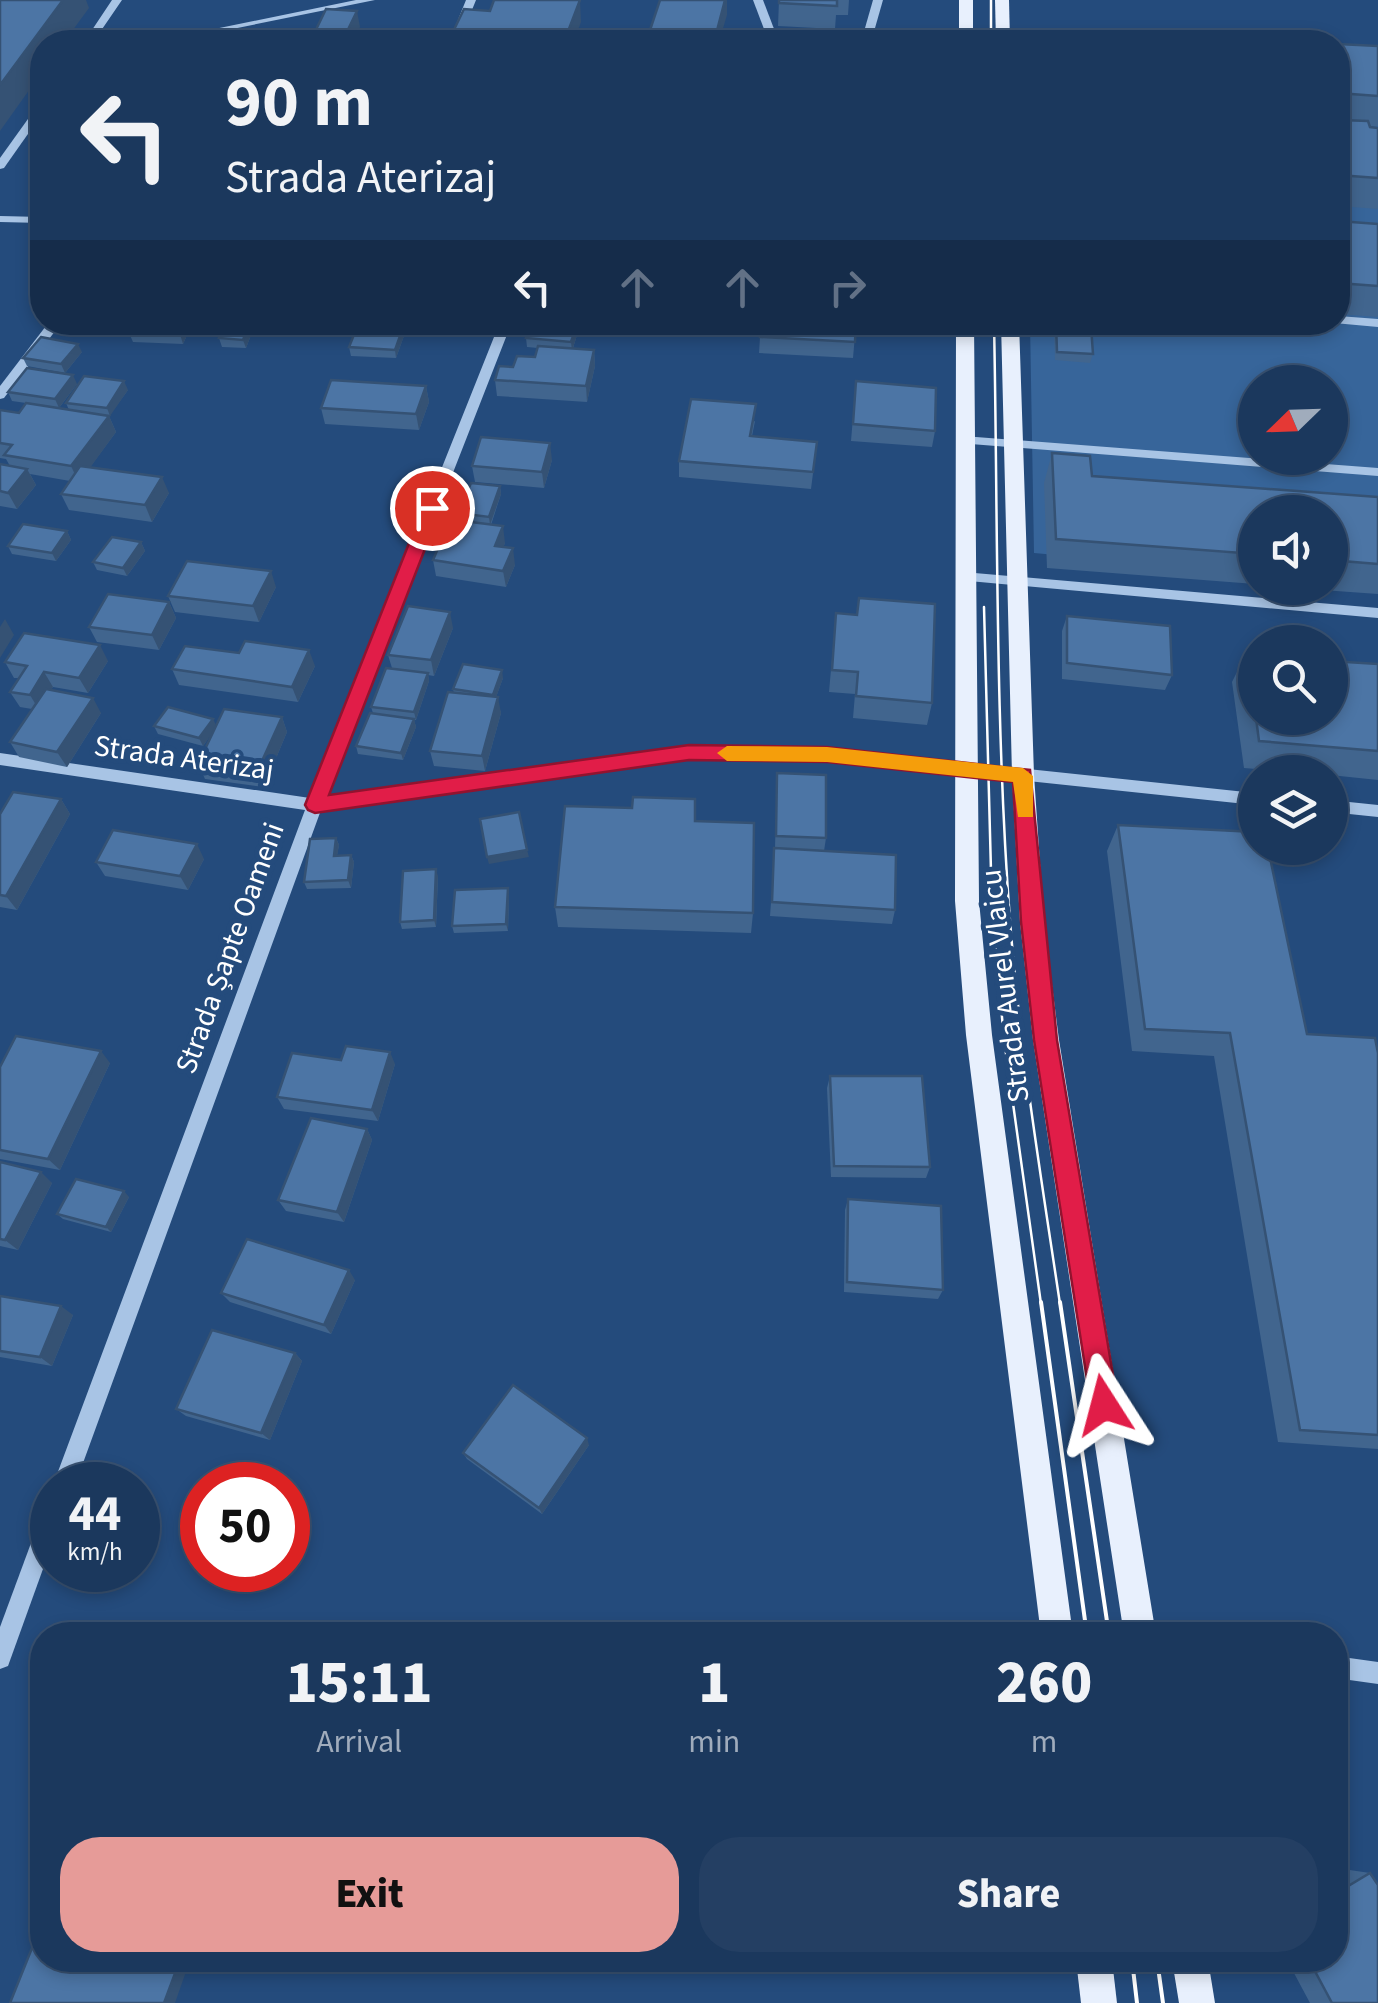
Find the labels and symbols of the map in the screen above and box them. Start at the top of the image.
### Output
north arrow [1238,365,1348,475]
pin [390,466,475,551]
street label: Strada Aterizaj [91,724,277,792]
street label: Strada Șapte Oameni [165,816,295,1080]
street label: Strada Aurel Vlaicu [969,867,1041,1105]
position arrow [1052,1353,1156,1457]
speed limit sign: 50 [180,1462,310,1592]

